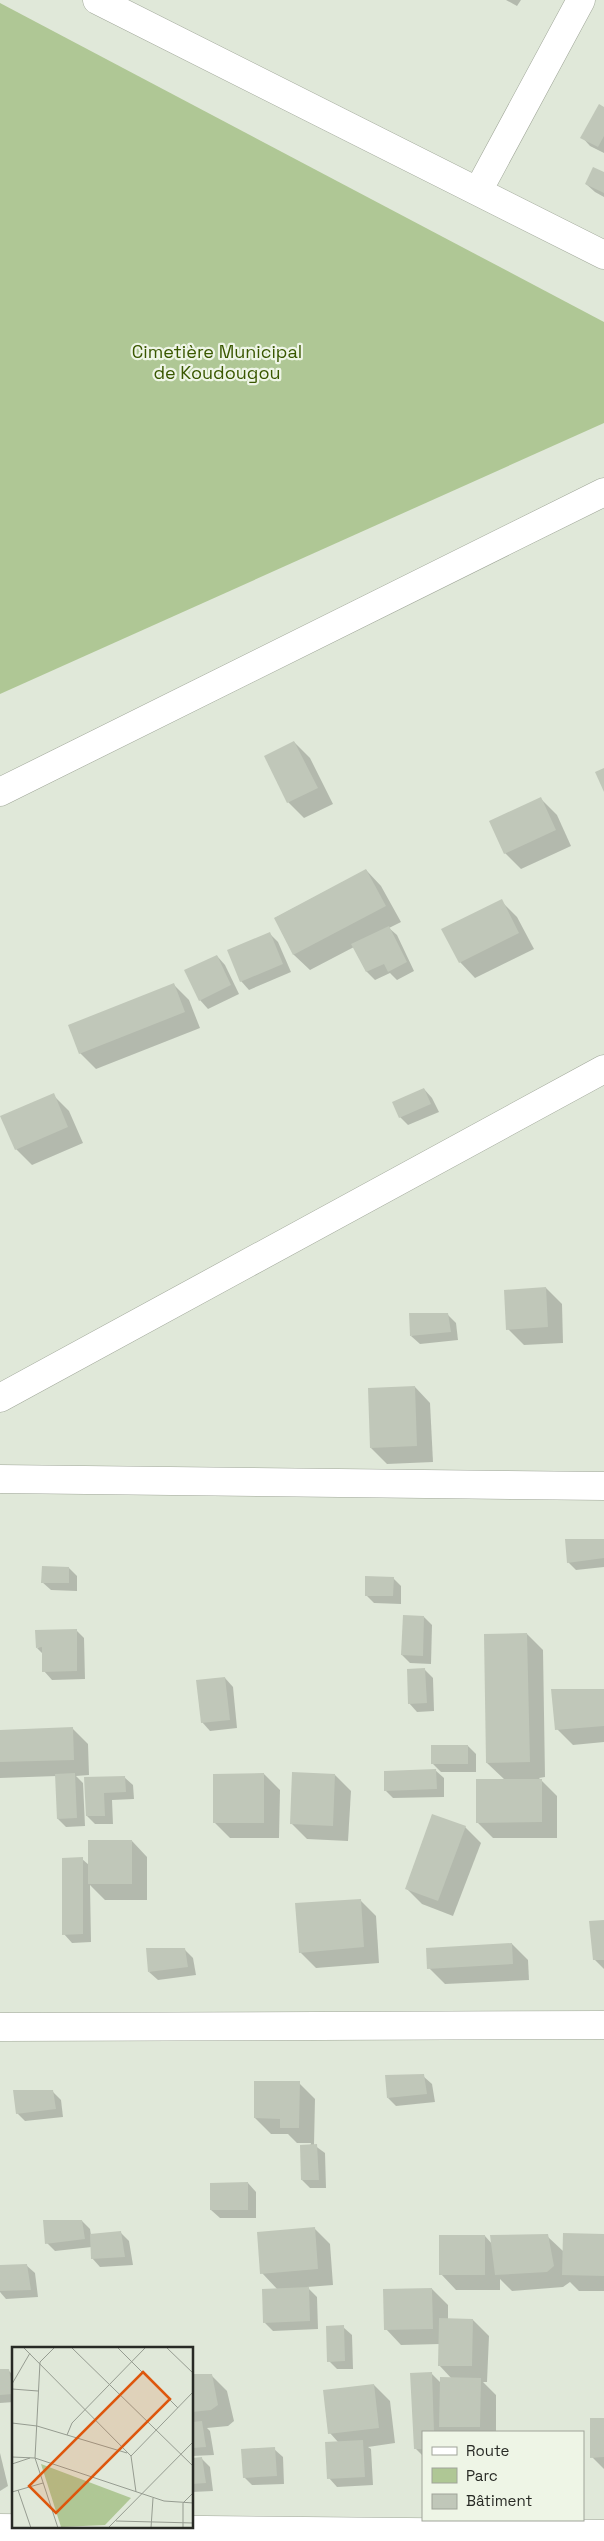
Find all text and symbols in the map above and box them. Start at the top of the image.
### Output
park label: Cimetière Municipal de Koudougou [132,340,302,384]
inset map [12,2347,194,2528]
legend [422,2431,584,2521]
text: Route [466,2441,510,2460]
text: Parc [466,2466,498,2485]
text: Bâtiment [466,2491,532,2510]

